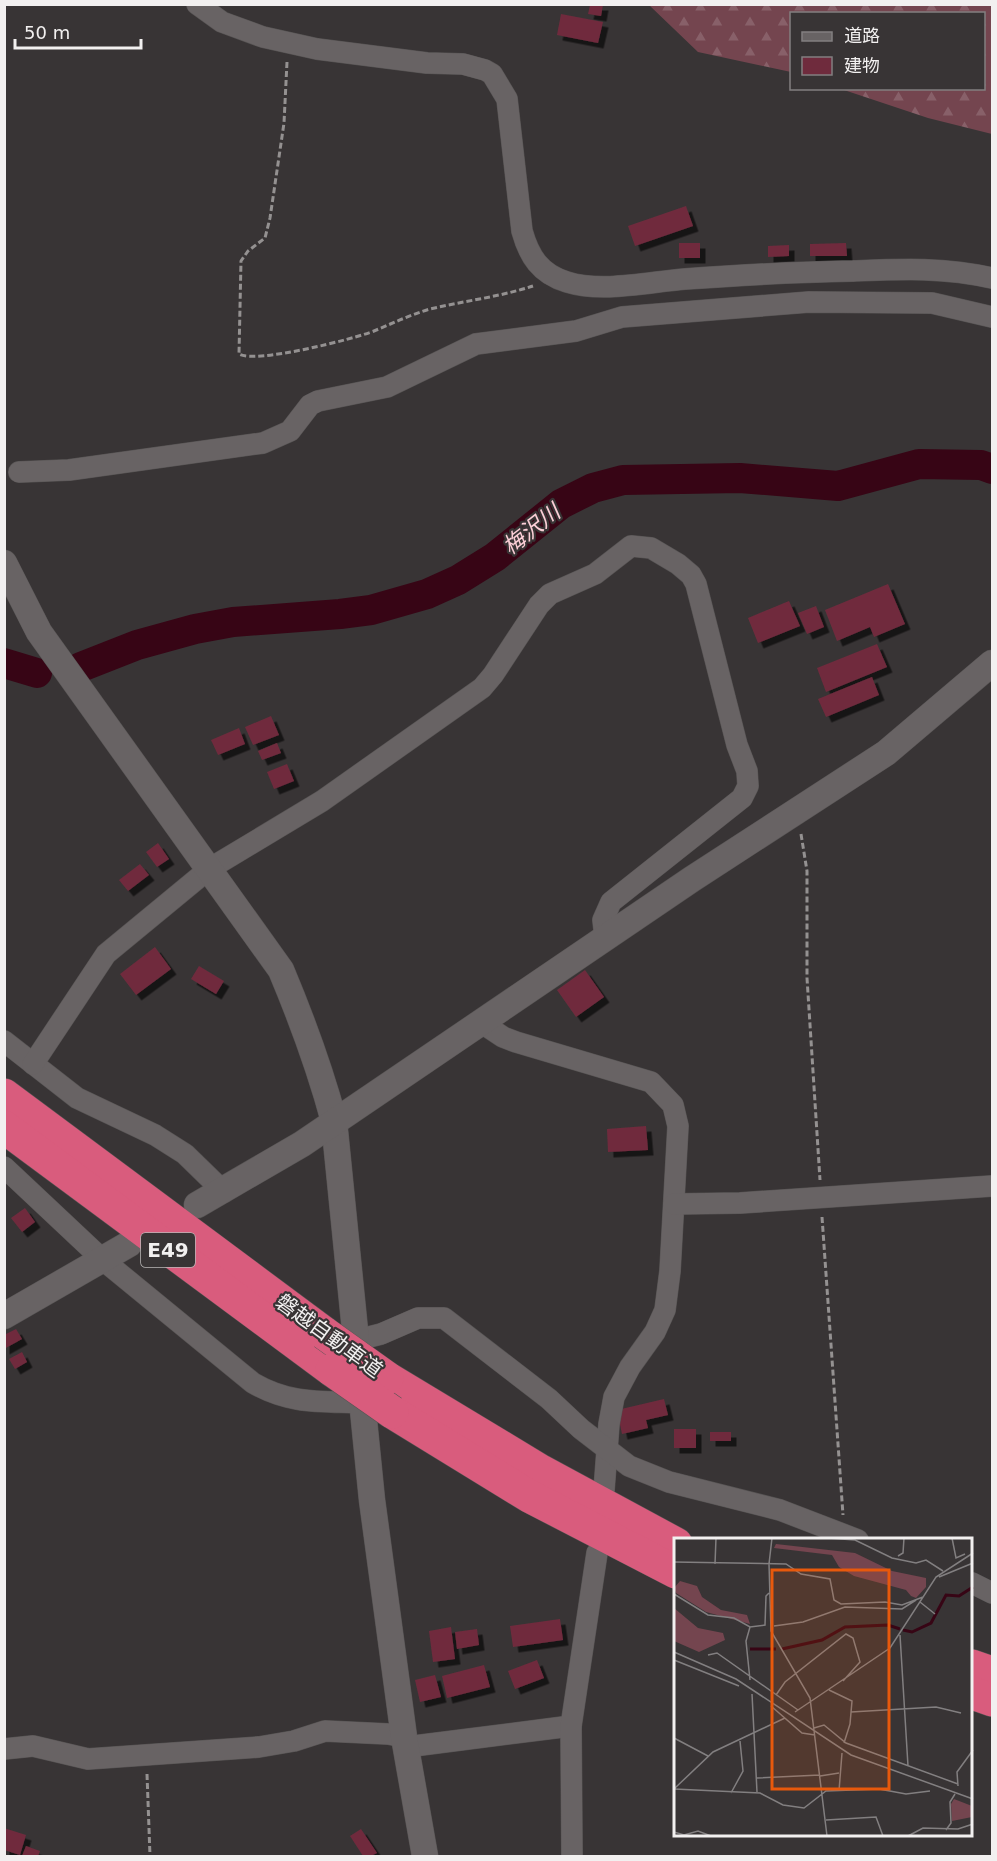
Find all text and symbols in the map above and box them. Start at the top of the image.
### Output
scale bar [15,12,141,50]
legend [790,12,985,90]
text: 50 m [24,22,70,43]
text: 道路 [844,25,880,46]
text: 建物 [844,55,880,76]
water label: 梅沢川 [498,498,567,560]
road number: E49 [141,1233,195,1267]
street label: 磐越自動車道 [271,1289,387,1383]
inset map [674,1538,973,1837]

